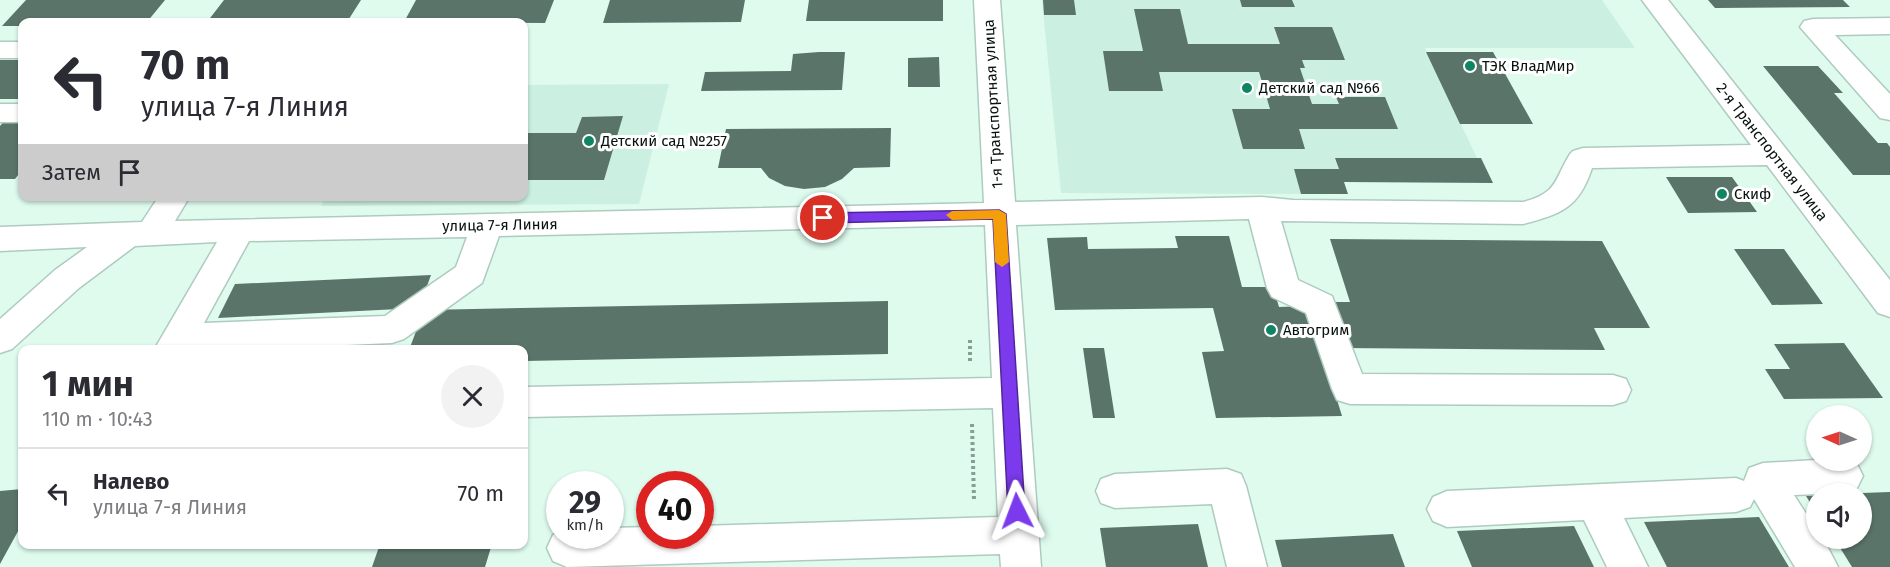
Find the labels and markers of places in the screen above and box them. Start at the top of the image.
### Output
place label: ТЭК ВладМир [1482,57,1575,75]
marker: ТЭК ВладМир [1463,59,1477,73]
place label: Детский сад №66 [1258,79,1380,97]
marker: Детский сад №66 [1240,81,1254,95]
place label: Детский сад №257 [600,132,727,150]
marker: Детский сад №257 [582,134,596,148]
place label: Скиф [1734,185,1771,203]
marker: Скиф [1715,187,1729,201]
pin [797,192,848,243]
place label: Автогрим [1283,321,1349,339]
marker: Автогрим [1264,323,1278,337]

